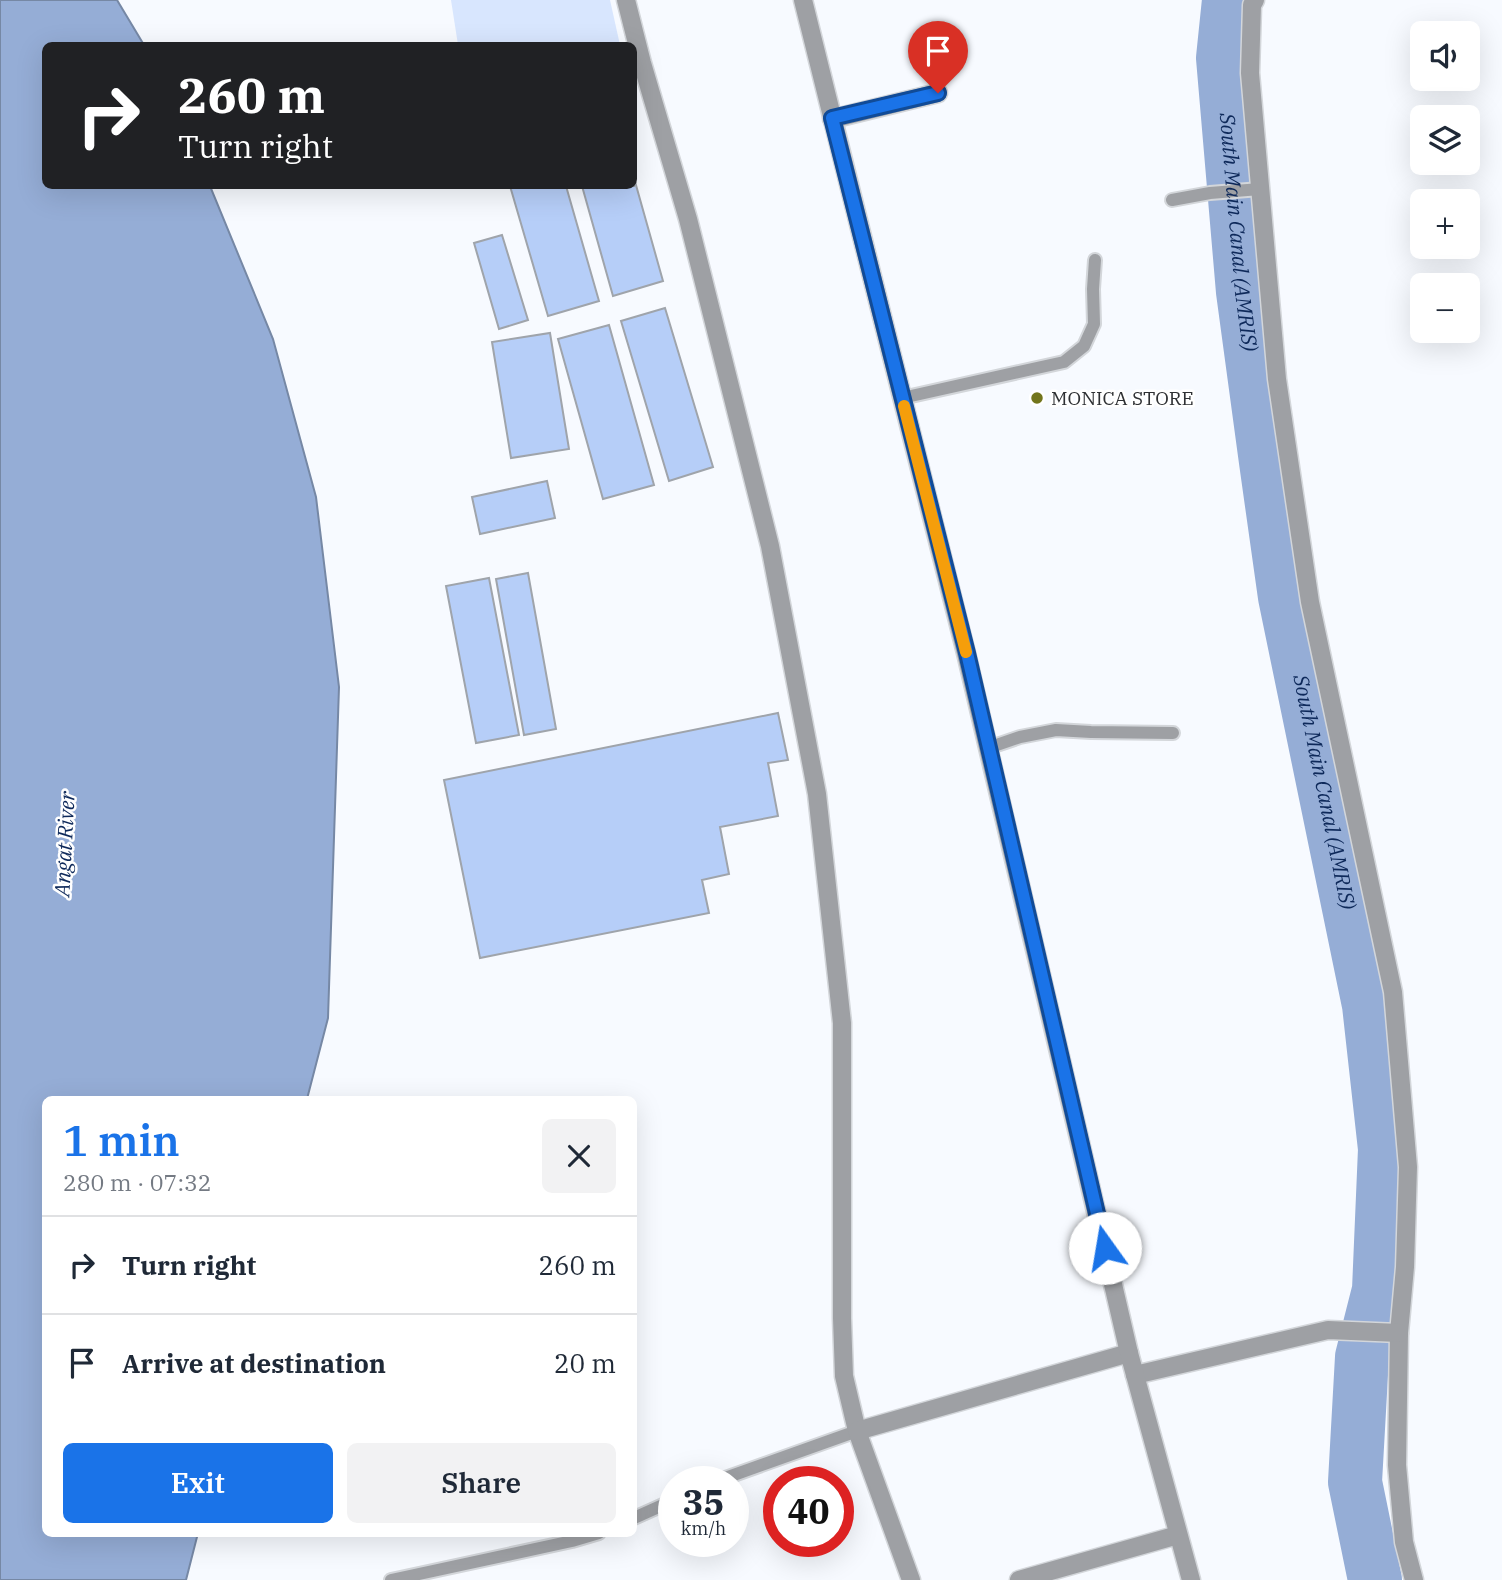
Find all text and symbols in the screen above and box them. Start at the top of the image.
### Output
pin [908,21,968,93]
map controls [1410,21,1480,343]
button: sound [1410,21,1480,91]
icon: arrive [919,32,957,70]
text: 260 m [178,63,325,126]
icon: right [63,70,154,161]
button: layers [1410,105,1480,175]
water label: South Main Canal (AMRIS) [1214,111,1265,353]
text: Turn right [178,125,333,167]
button: + [1410,189,1480,259]
button: − [1410,273,1480,343]
place label: MONICA STORE [1051,386,1194,410]
marker: MONICA STORE [1029,390,1045,406]
water label: South Main Canal (AMRIS) [1287,671,1363,912]
water label: Angat River [47,790,81,899]
text: 1 min [63,1113,180,1168]
button: close [542,1119,616,1193]
text: 280 m · 07:32 [63,1167,212,1197]
position arrow [1068,1211,1142,1285]
icon: right [63,1246,101,1284]
text: Turn right [122,1248,256,1282]
text: 260 m [538,1248,616,1282]
icon: arrive [63,1344,101,1382]
text: Arrive at destination [122,1346,386,1380]
text: 20 m [554,1346,616,1380]
button: Exit [63,1443,333,1523]
button: Share [347,1443,616,1523]
speed limit sign: 40 [763,1466,854,1557]
text: 35 [682,1479,725,1525]
text: km/h [681,1517,726,1540]

